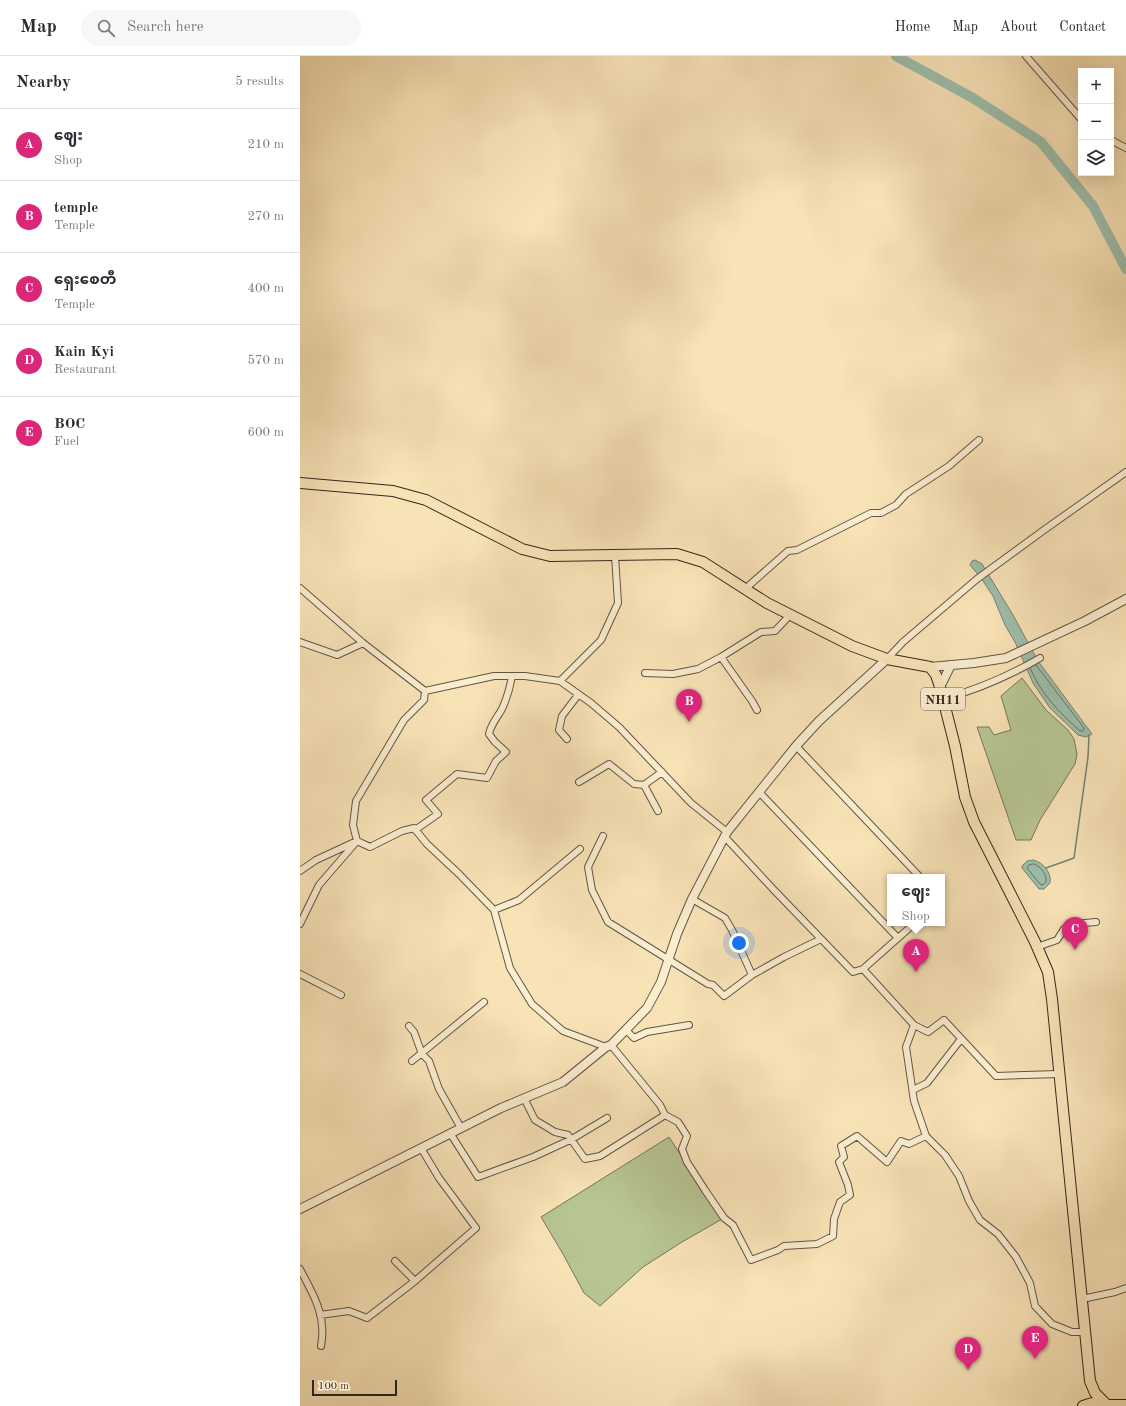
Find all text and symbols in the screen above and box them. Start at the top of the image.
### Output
search box [81,10,361,46]
icon: search [95,17,117,39]
text: Map [20,18,57,37]
text: Search here [127,20,204,35]
text: Home [895,20,930,34]
text: Map [952,20,978,34]
text: About [1000,20,1037,34]
text: Contact [1059,20,1106,34]
map controls [1078,68,1114,176]
button: + [1078,68,1114,104]
text: Nearby [16,74,71,91]
text: 5 results [235,75,284,88]
button: − [1078,104,1114,140]
text: ဈေး [54,129,83,144]
text: A [24,138,34,151]
text: 210 m [247,138,284,151]
button: layers [1078,140,1114,176]
text: Shop [54,154,82,167]
text: temple [54,201,98,216]
text: B [24,210,34,223]
text: 270 m [247,210,284,223]
text: Temple [54,219,95,232]
text: ရှေးစေတီ [54,273,116,288]
text: C [25,282,33,295]
text: 400 m [247,282,284,295]
text: Temple [54,298,95,311]
text: Kain Kyi [54,345,114,360]
text: D [24,354,34,367]
text: 570 m [247,354,284,367]
text: Restaurant [54,363,116,376]
text: BOC [54,417,85,432]
text: E [25,426,33,439]
text: 600 m [247,426,284,439]
text: Fuel [54,435,79,448]
road number: NH11 [921,688,965,710]
pin: B [676,689,702,722]
popup [887,874,945,926]
text: ဈေး [902,885,930,900]
text: Shop [902,910,930,923]
pin: C [1062,917,1088,950]
your location [729,933,749,953]
pin: A [903,939,929,972]
pin: E [1022,1326,1048,1359]
pin: D [955,1337,981,1370]
scale bar [312,1378,397,1397]
text: 100 m [318,1381,349,1392]

